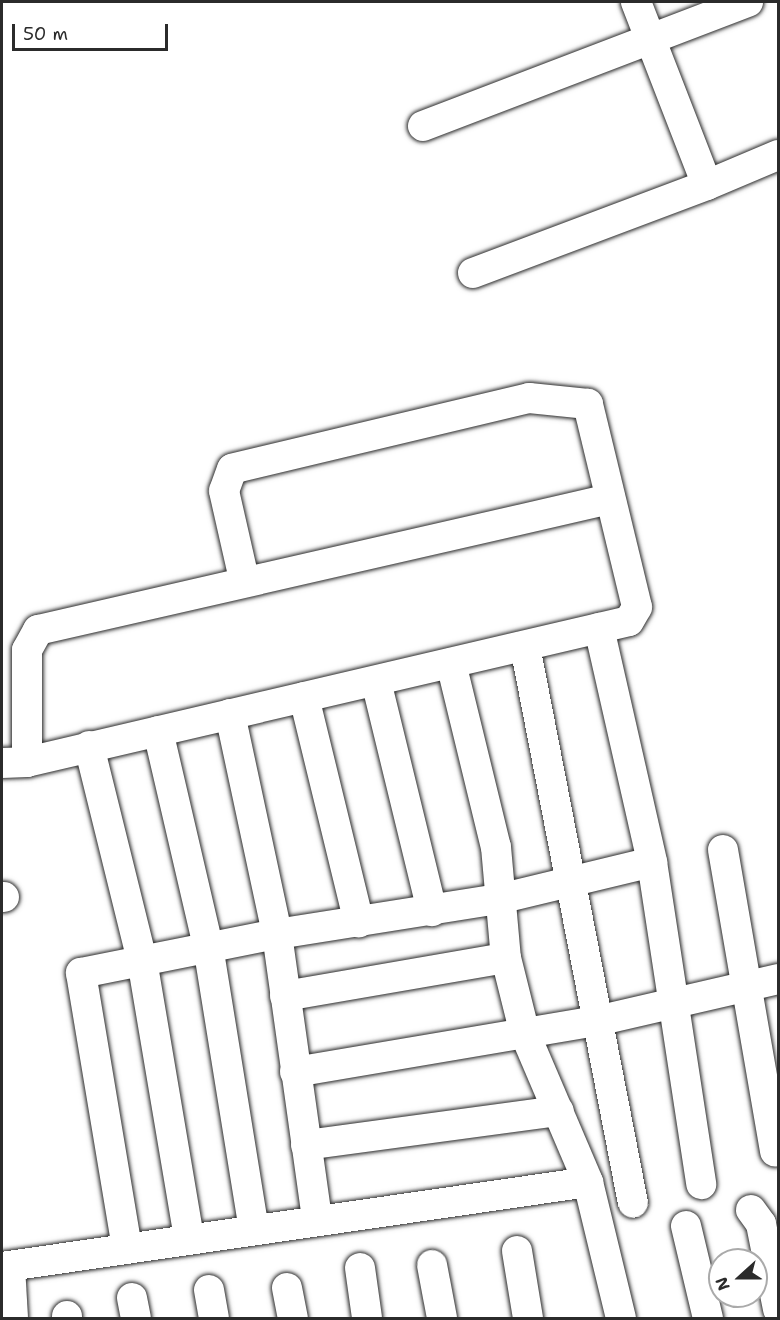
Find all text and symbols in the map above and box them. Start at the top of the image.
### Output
scale bar [15,12,171,50]
text: 50 m [23,22,68,46]
north arrow [708,1248,768,1308]
text: N [711,1274,735,1294]

